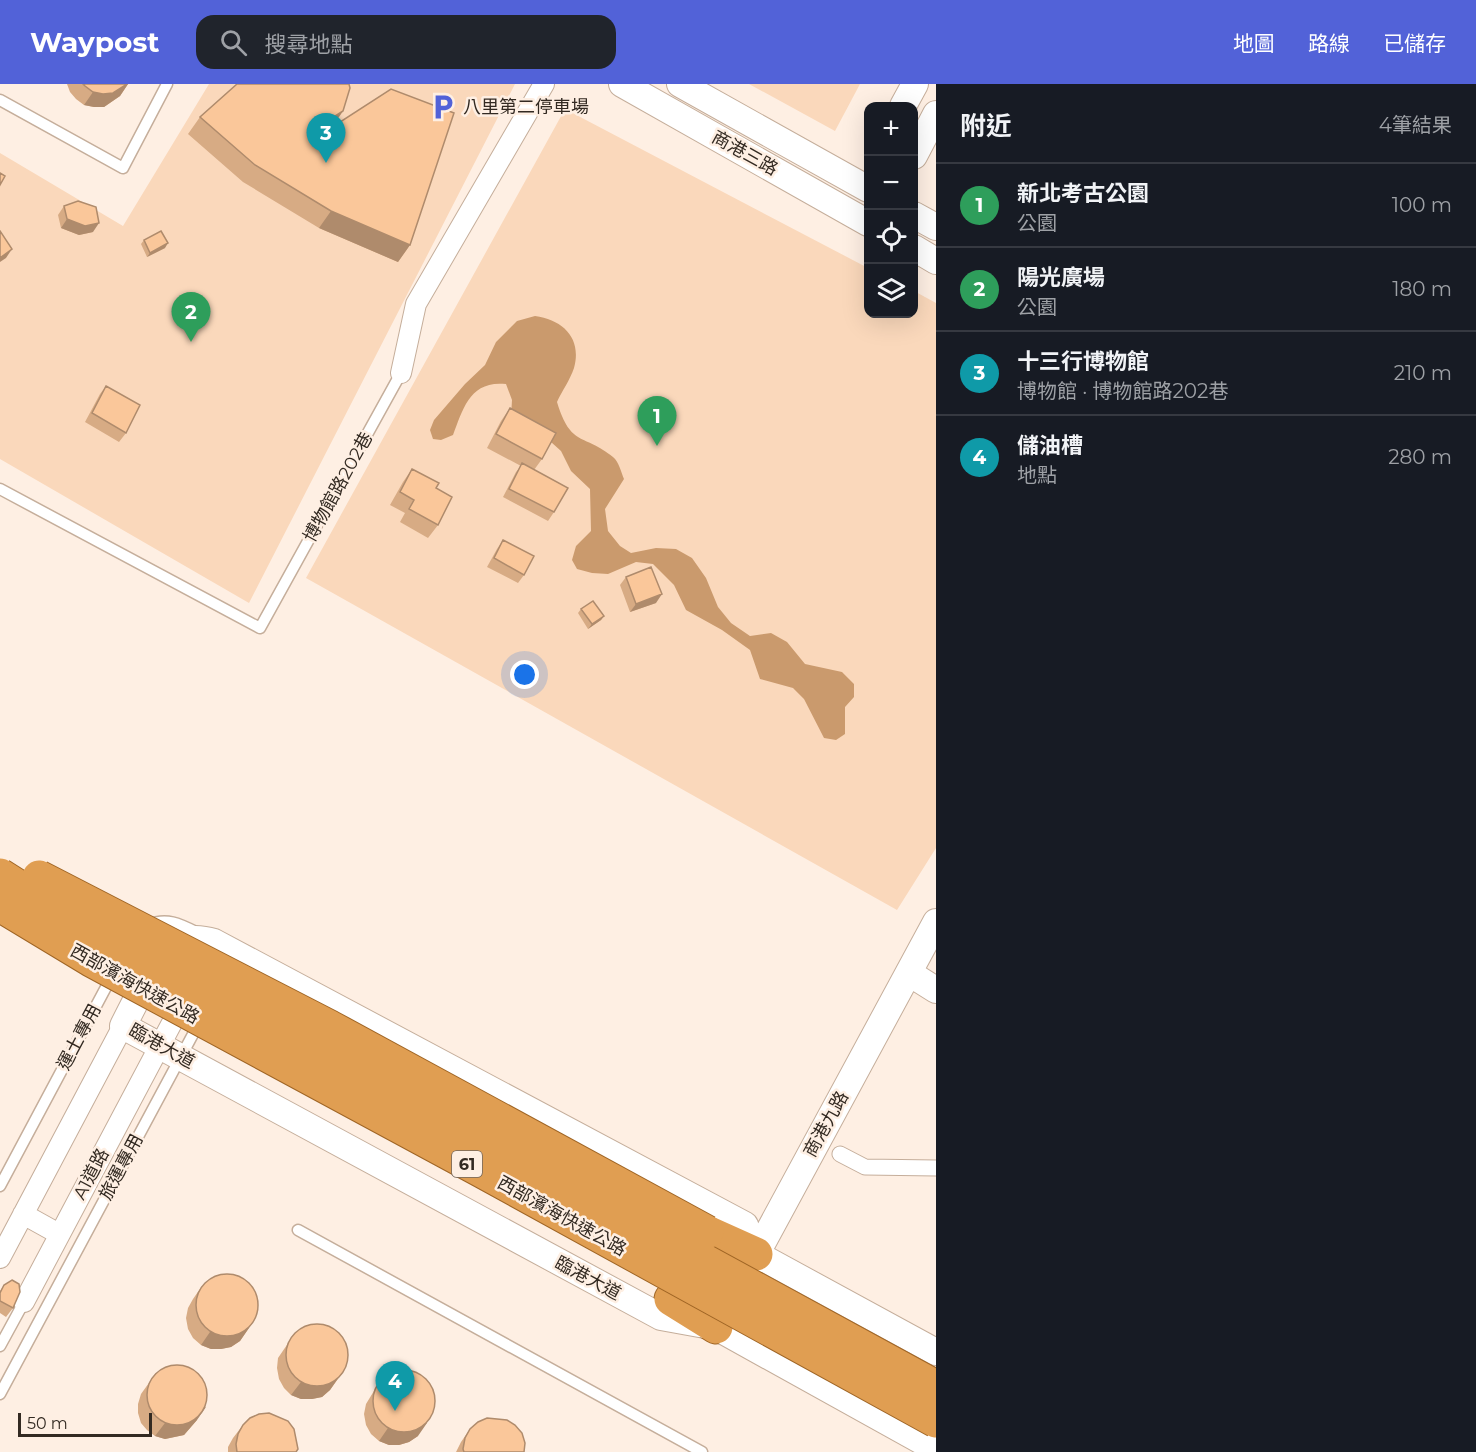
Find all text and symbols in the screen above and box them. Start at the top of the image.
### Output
search box [196,15,616,69]
text: Waypost [30,25,160,59]
icon: search [217,26,250,59]
text: 搜尋地點 [265,31,353,58]
text: 地圖 [1233,31,1275,56]
text: 路線 [1308,31,1350,56]
text: 已儲存 [1383,31,1446,56]
parking icon: 八里第二停車場 [428,92,458,122]
place label: 八里第二停車場 [463,96,589,118]
map controls [864,102,918,318]
button: + [864,102,918,156]
text: 附近 [960,110,1012,142]
pin: 3 [306,113,346,163]
text: 4筆結果 [1379,113,1452,137]
street label: 商港三路 [708,126,782,180]
button: − [864,156,918,210]
text: 新北考古公園 [1017,180,1149,207]
text: 1 [976,193,983,217]
text: 100 m [1392,193,1452,217]
button: locate [864,210,918,264]
text: 公園 [1017,211,1057,235]
button: layers [864,264,918,318]
text: 陽光廣場 [1017,264,1105,291]
text: 2 [974,277,985,301]
text: 180 m [1392,277,1452,301]
pin: 2 [172,292,210,342]
text: 公園 [1017,295,1057,319]
text: 十三行博物館 [1017,348,1149,375]
text: 3 [974,361,985,385]
text: 210 m [1394,361,1452,385]
text: 博物館 · 博物館路202巷 [1017,379,1228,403]
pin: 1 [638,396,676,446]
street label: 博物館路202巷 [299,428,377,546]
text: 儲油槽 [1017,432,1083,459]
text: 4 [973,445,986,469]
text: 280 m [1388,445,1452,469]
text: 地點 [1017,463,1057,487]
your location [510,660,539,689]
street label: 西部濱海快速公路 [67,939,203,1029]
street label: 運土專用 [52,1000,106,1074]
street label: 臨港大道 [125,1019,199,1073]
street label: 商港九路 [799,1087,853,1161]
street label: 旅運專用 [94,1130,148,1204]
street label: A1道路 [68,1145,114,1203]
road number: 61 [452,1151,482,1177]
street label: 西部濱海快速公路 [494,1171,630,1261]
street label: 臨港大道 [551,1251,625,1305]
pin: 4 [376,1362,414,1411]
scale bar [18,1410,152,1438]
text: 50 m [27,1414,68,1433]

